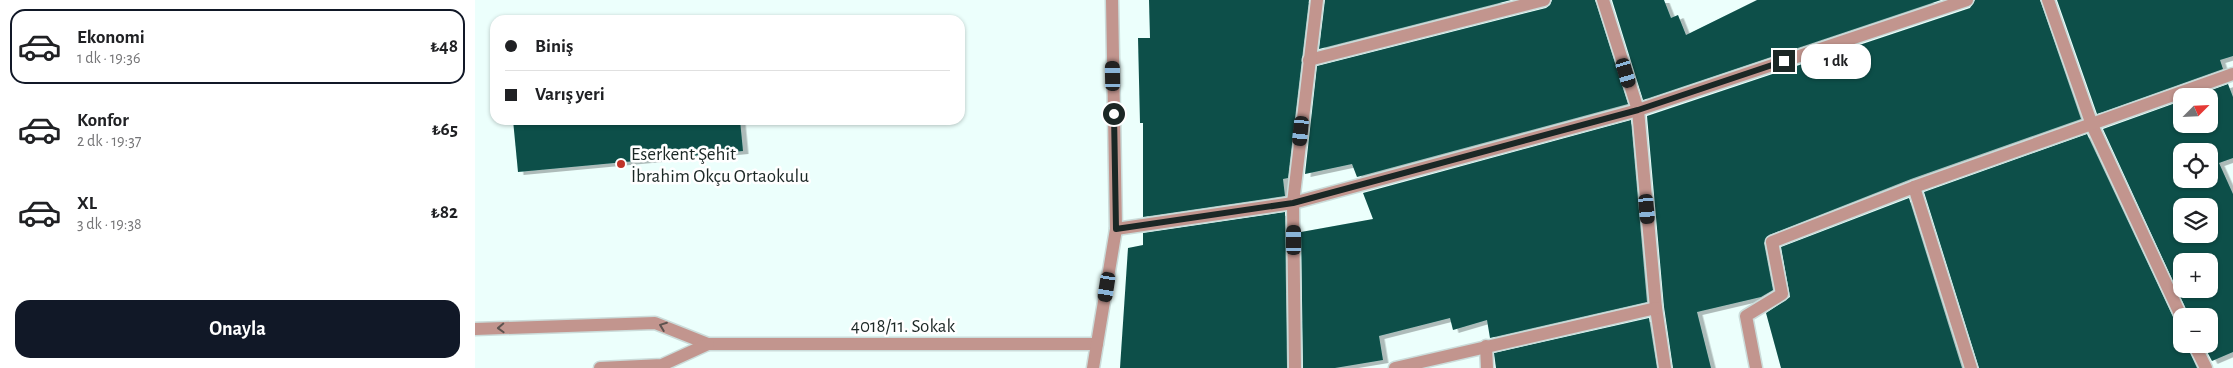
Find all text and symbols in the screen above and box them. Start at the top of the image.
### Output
icon: car [17,24,62,69]
text: Ekonomi [77,28,145,47]
text: ₺48 [430,37,458,56]
text: Biniş [535,37,573,56]
callout: 1 dk [1801,44,1871,78]
text: 1 dk · 19:36 [77,50,140,66]
route end [1773,50,1795,72]
text: 1 dk [1824,53,1848,69]
car [1614,56,1637,90]
car [1105,61,1120,91]
text: Varış yeri [535,85,605,104]
north arrow [2173,88,2217,132]
map controls [2173,88,2218,353]
route start [1103,103,1125,125]
icon: car [17,107,62,152]
text: Konfor [77,111,129,130]
car [1291,115,1310,147]
text: ₺65 [432,120,458,139]
text: 2 dk · 19:37 [77,133,141,149]
button: locate [2173,143,2218,188]
place label: Eserkent Şehit İbrahim Okçu Ortaokulu [631,145,809,186]
marker: Eserkent Şehit İbrahim Okçu Ortaokulu [615,158,627,170]
icon: car [17,190,62,235]
car [1638,193,1655,225]
text: XL [77,194,97,213]
button: layers [2173,198,2218,243]
text: ₺82 [431,203,458,222]
text: 3 dk · 19:38 [77,216,142,232]
car [1286,225,1301,255]
button: + [2173,253,2218,298]
car [1097,271,1116,303]
button: Onayla [15,300,460,358]
button: − [2173,308,2218,353]
street label: 4018/11. Sokak [851,317,956,336]
one-way arrow [659,322,667,332]
one-way arrow [497,323,505,334]

